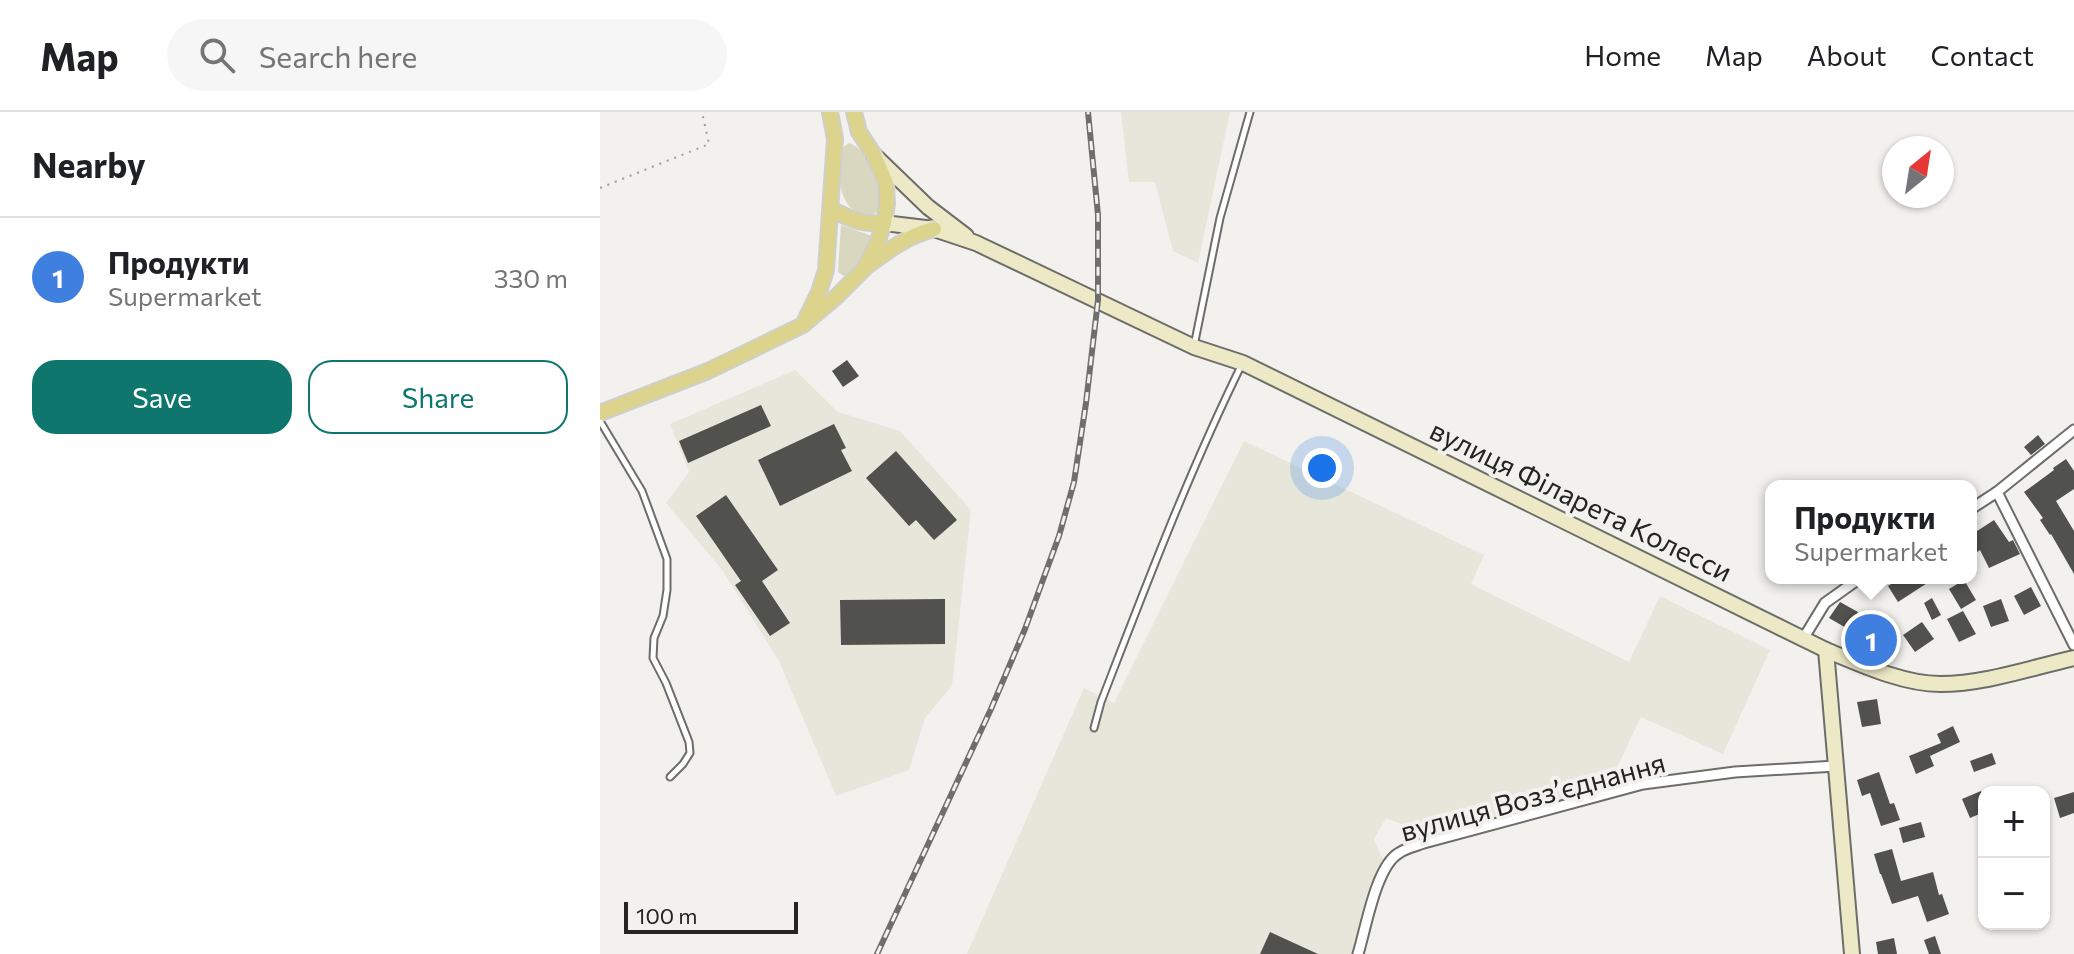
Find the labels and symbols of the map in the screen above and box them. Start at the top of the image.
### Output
north arrow [1882,136,1954,208]
street label: вулиця Філарета Колесси [1425,412,1738,588]
your location [1302,448,1342,488]
pin: 1 [1845,610,1897,670]
street label: вулиця Воззʼєднання [1397,744,1669,848]
scale bar [624,898,798,934]

